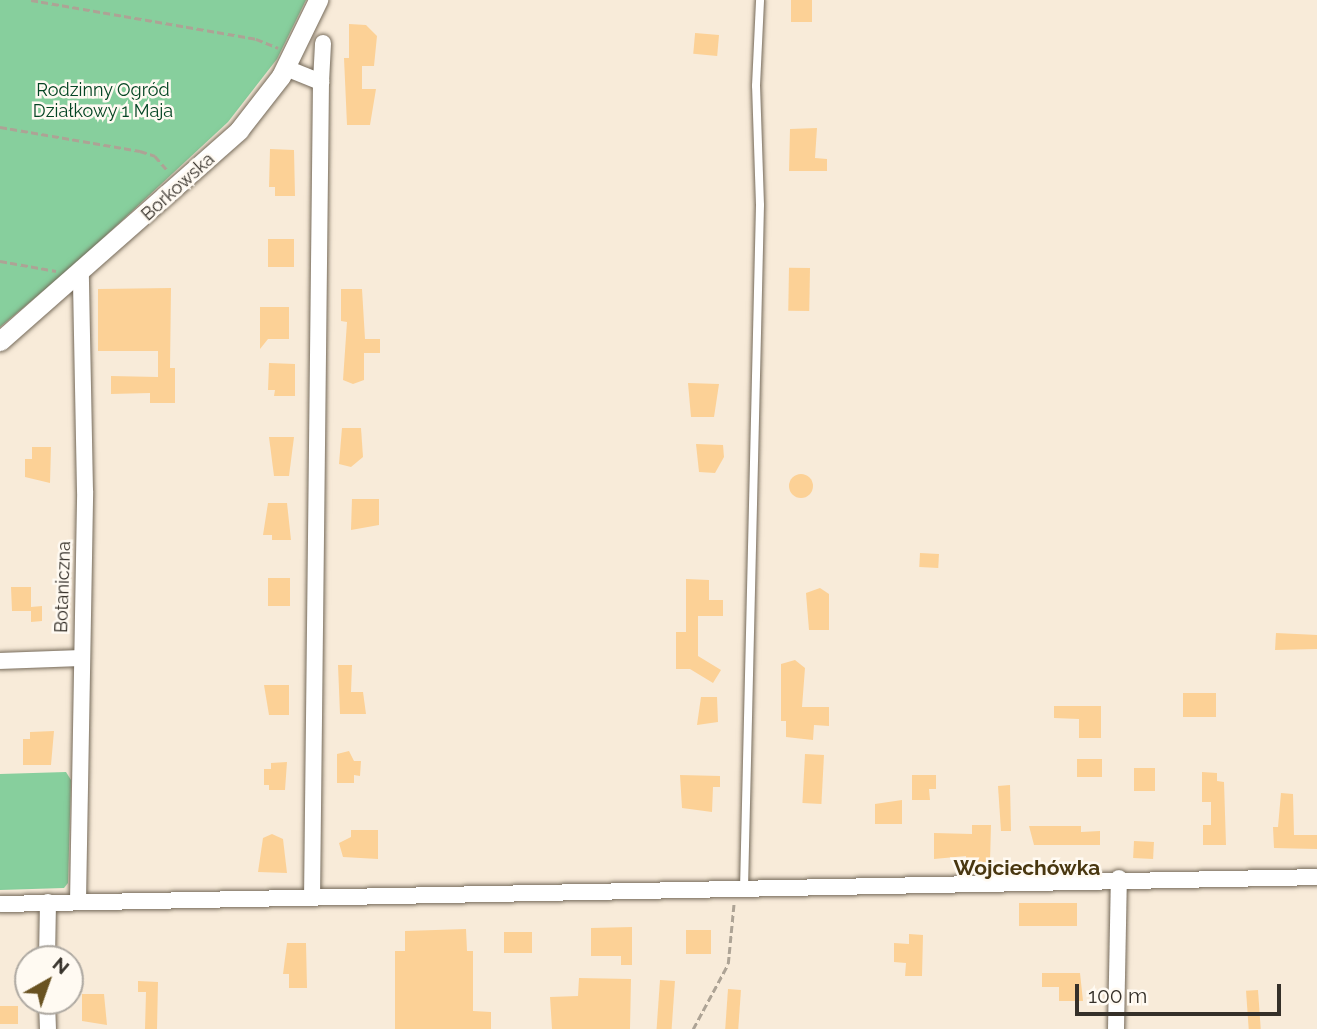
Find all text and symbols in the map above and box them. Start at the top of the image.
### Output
park label: Rodzinny Ogród Działkowy 1 Maja [33,80,173,122]
street label: Borkowska [137,149,219,225]
street label: Botaniczna [51,541,75,633]
district label: Wojciechówka [954,855,1100,881]
north arrow [14,945,84,1015]
text: N [49,952,74,979]
scale bar [1079,970,1286,1014]
text: 100 m [1088,983,1147,1008]

